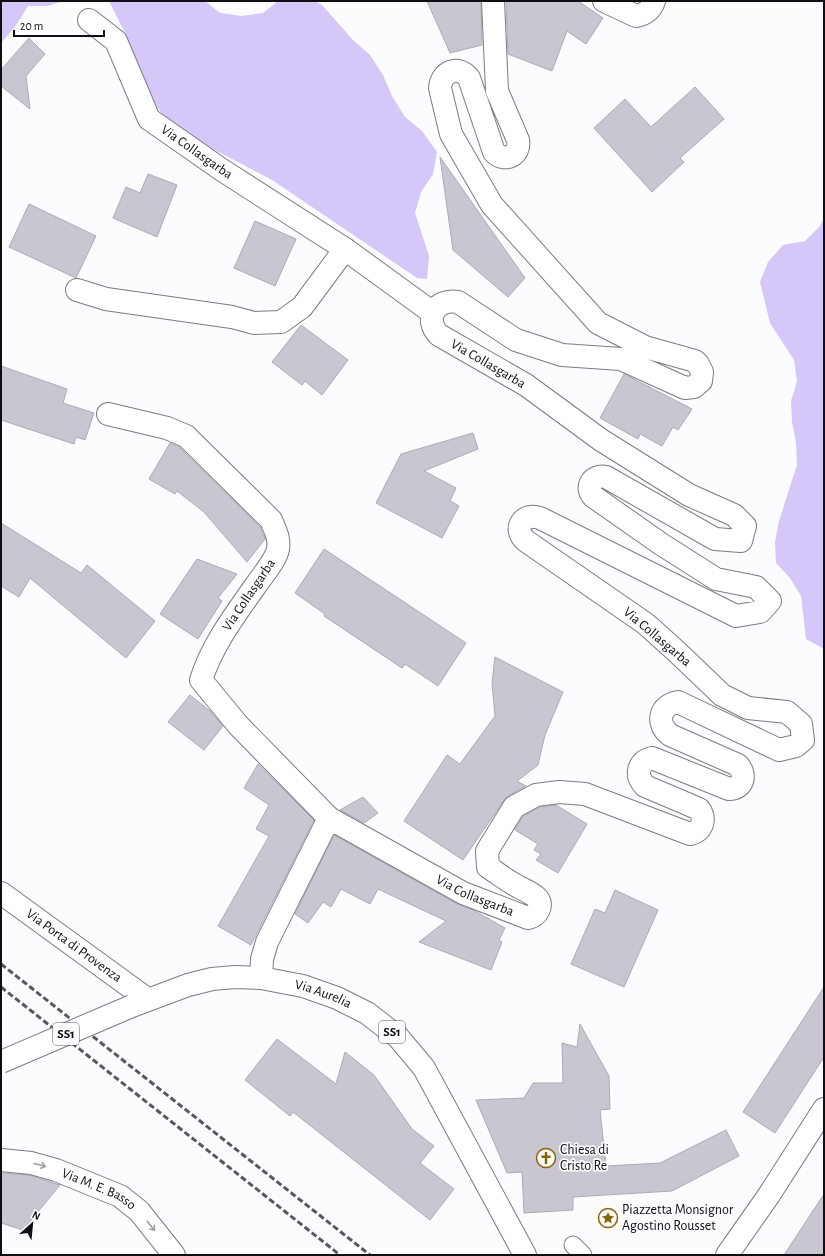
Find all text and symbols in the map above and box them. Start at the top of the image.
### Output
scale bar [14,12,104,38]
text: 20 m [20,20,43,32]
street label: Via Collasgarba [158,123,235,182]
street label: Via Collasgarba [448,337,528,391]
street label: Via Collasgarba [220,556,278,634]
street label: Via Collasgarba [620,605,694,670]
street label: Via Collasgarba [434,872,516,919]
street label: Via Porta di Provenza [23,907,125,985]
street label: Via Aurelia [294,978,354,1011]
road number: SS1 [379,1021,405,1043]
road number: SS1 [53,1023,79,1045]
place label: Chiesa di Cristo Re [560,1143,609,1173]
church icon: Chiesa di Cristo Re [535,1147,557,1169]
one-way arrow [33,1162,46,1170]
street label: Via M. E. Basso [60,1166,138,1213]
place label: Piazzetta Monsignor Agostino Rousset [622,1203,734,1233]
north arrow [12,1204,52,1244]
place icon: Piazzetta Monsignor Agostino Rousset [597,1207,619,1229]
text: N [30,1209,42,1222]
one-way arrow [147,1221,156,1232]

